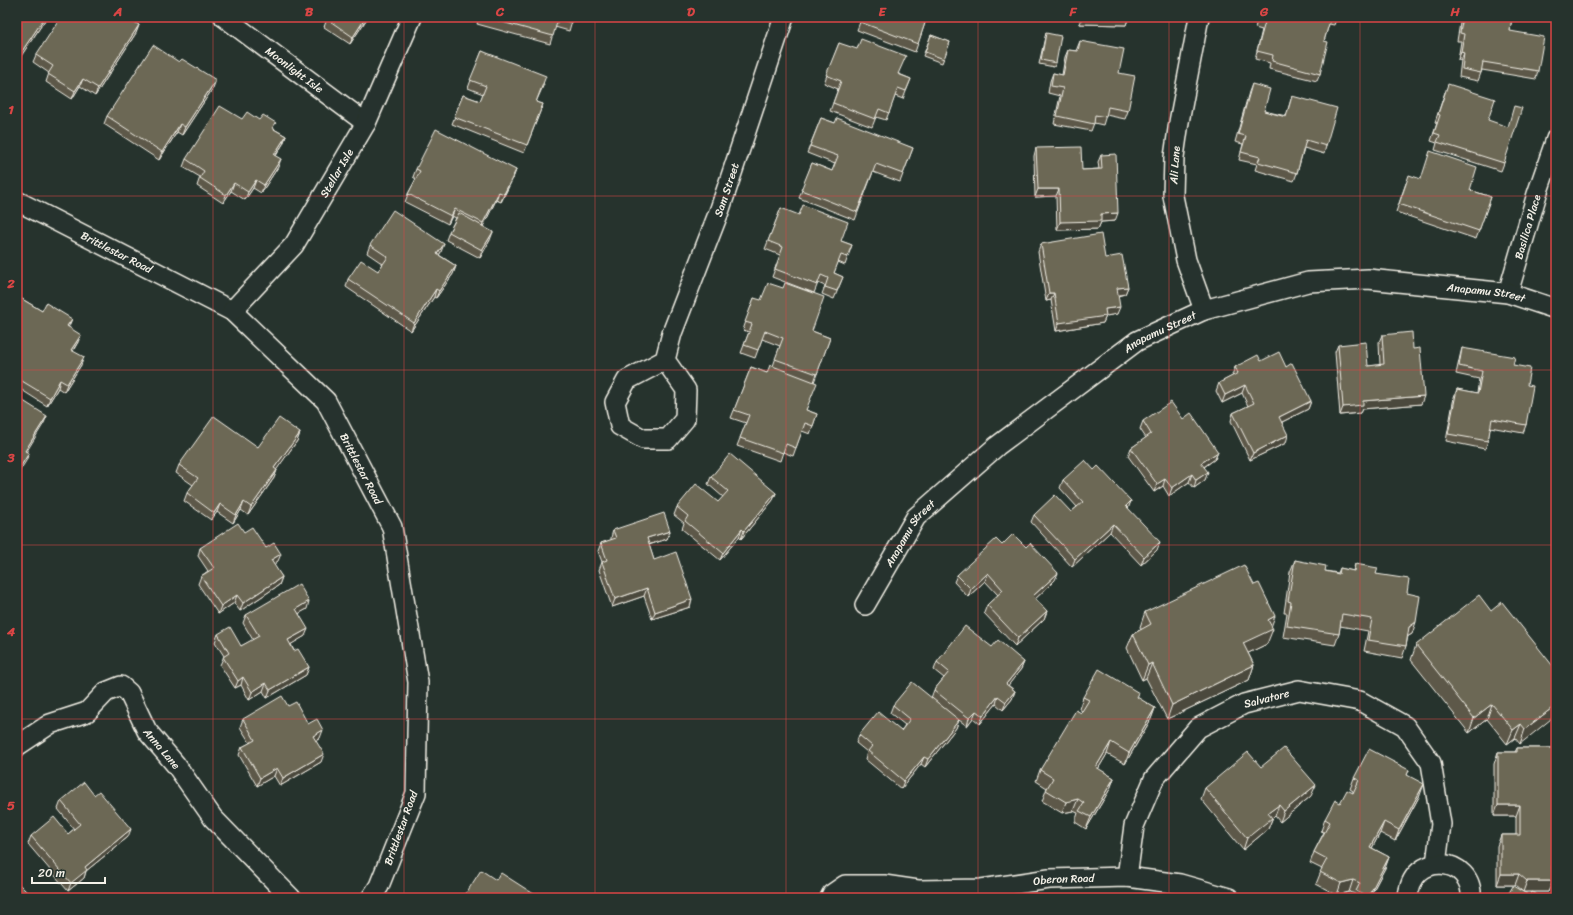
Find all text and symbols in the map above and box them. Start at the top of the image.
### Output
text: A [113,0,122,23]
text: B [305,0,314,23]
text: C [495,0,505,23]
text: D [687,0,695,23]
text: E [878,0,887,23]
text: F [1068,0,1077,23]
text: G [1259,0,1269,23]
text: H [1449,0,1460,23]
street label: Moonlight Isle [261,41,328,98]
text: 1 [8,98,14,121]
street label: Stellar Isle [314,144,359,201]
street label: Ali Lane [1164,145,1186,186]
street label: Sam Street [708,160,744,220]
street label: Basilica Place [1509,191,1546,262]
street label: Brittlestar Road [78,226,157,279]
text: 2 [6,272,15,295]
street label: Anapamu Street [1445,277,1529,308]
street label: Anapamu Street [1118,305,1200,358]
street label: Brittlestar Road [335,430,389,509]
text: 3 [6,446,15,469]
street label: Anapamu Street [879,494,940,571]
text: 4 [6,620,16,643]
street label: Salvatore [1242,683,1292,713]
street label: Anna Lane [138,723,186,773]
street label: Brittlestar Road [379,787,424,868]
text: 5 [7,794,15,817]
scale bar [32,859,105,885]
text: 20 m [38,862,65,884]
street label: Oberon Road [1032,868,1096,891]

